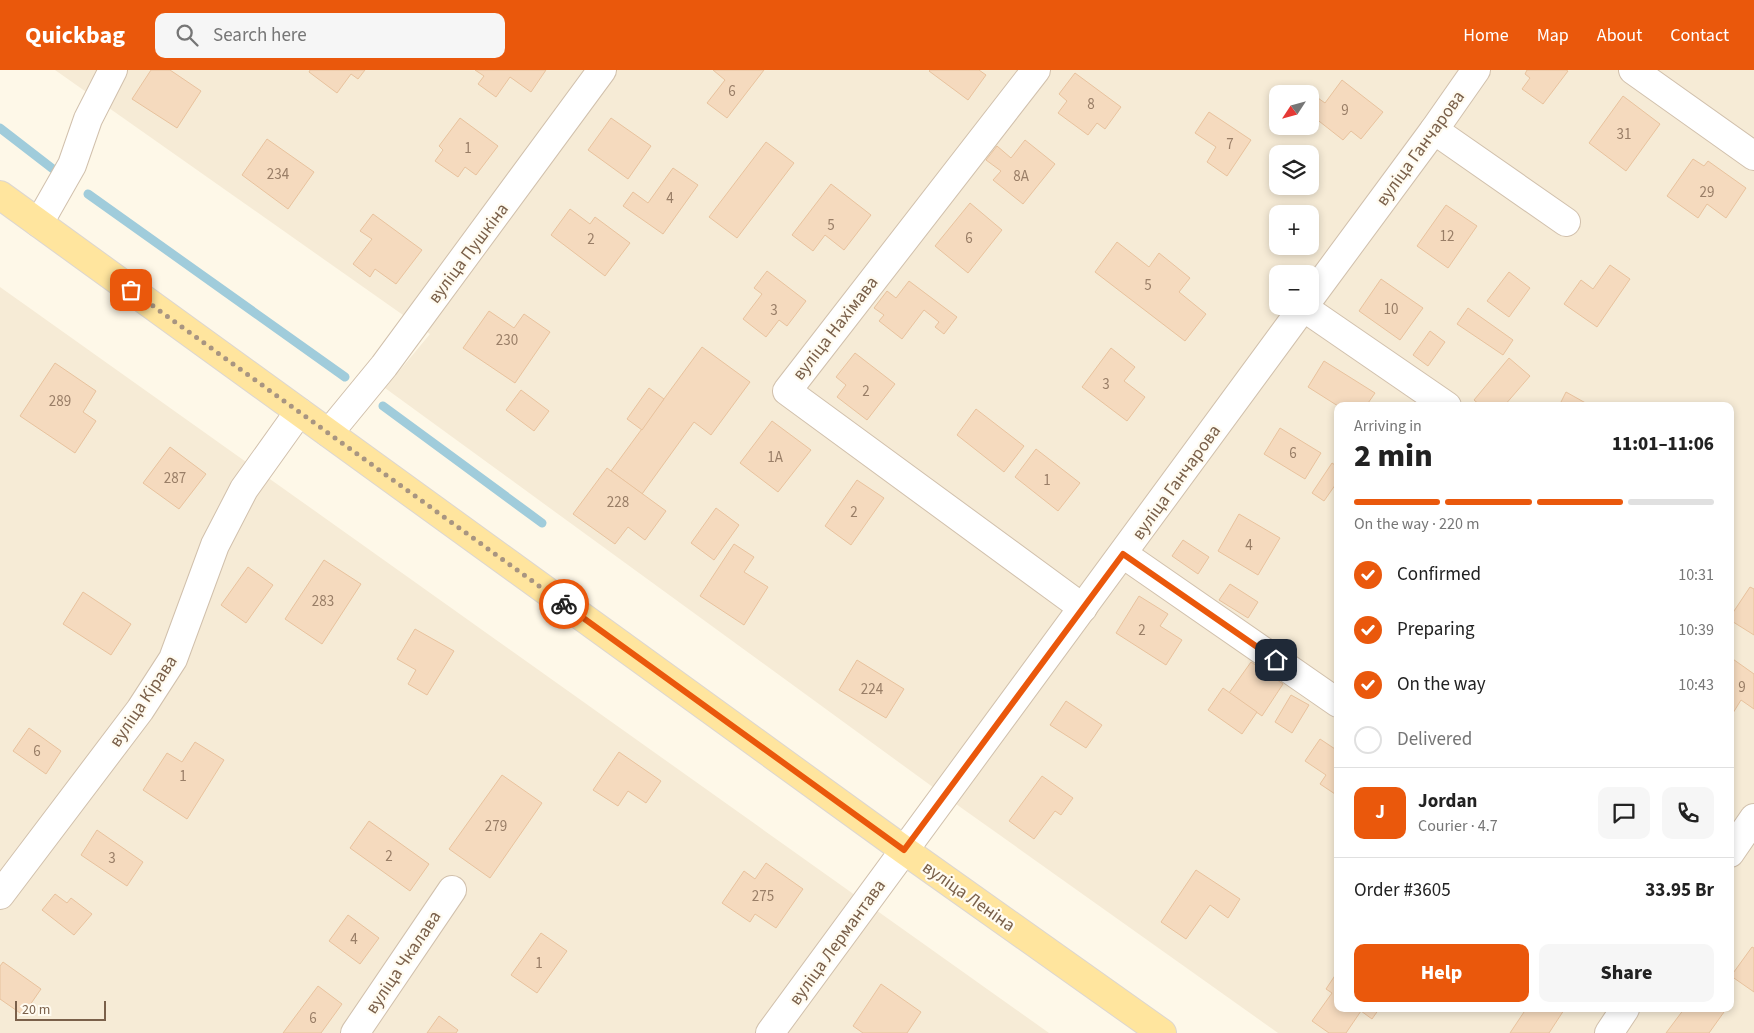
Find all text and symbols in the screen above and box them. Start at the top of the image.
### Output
search box [155,13,505,58]
text: Quickbag [25,18,125,53]
icon: search [173,21,201,49]
text: Search here [213,22,307,49]
text: Home [1463,23,1509,48]
text: Map [1537,23,1569,48]
text: About [1597,23,1642,48]
text: Contact [1670,23,1729,48]
house number: 6 [728,81,736,102]
north arrow [1269,85,1319,135]
map controls [1269,85,1319,315]
street label: вуліца Ганчарова [1370,86,1471,211]
house number: 8 [1087,94,1095,115]
house number: 9 [1341,100,1349,121]
house number: 31 [1617,124,1631,145]
house number: 7 [1226,134,1234,155]
house number: 1 [464,138,472,159]
button: layers [1269,145,1319,195]
house number: 234 [267,164,290,185]
house number: 8А [1013,166,1030,187]
house number: 29 [1700,182,1714,203]
house number: 4 [666,188,674,209]
street label: вуліца Пушкіна [422,198,515,309]
button: + [1269,205,1319,255]
house number: 5 [827,215,835,236]
house number: 12 [1440,226,1454,247]
house number: 6 [965,228,973,249]
house number: 2 [587,229,595,250]
button: − [1269,265,1319,315]
pin [110,269,152,311]
street label: вуліца Нахімава [787,271,884,386]
house number: 5 [1144,275,1152,296]
icon: bag [117,276,145,304]
house number: 10 [1384,299,1398,320]
house number: 3 [770,300,778,321]
house number: 230 [496,330,518,351]
house number: 3 [1102,374,1110,395]
house number: 2 [862,381,870,402]
house number: 289 [49,391,71,412]
text: Arriving in [1354,415,1422,437]
street label: вуліца Ганчарова [1126,420,1227,545]
text: 11:01–11:06 [1612,431,1714,458]
text: 2 min [1354,433,1433,479]
house number: 6 [1289,443,1297,464]
house number: 1А [767,447,784,468]
house number: 287 [164,468,186,489]
house number: 1 [1043,470,1051,491]
house number: 228 [607,492,629,513]
house number: 2 [850,502,858,523]
text: On the way · 220 m [1354,513,1479,535]
house number: 4 [1245,535,1253,556]
icon: check [1354,561,1382,589]
text: Confirmed [1397,561,1481,588]
text: 10:31 [1678,564,1714,586]
courier [539,579,589,629]
icon: bike [550,590,578,618]
house number: 283 [312,591,334,612]
icon: check [1354,616,1382,644]
text: Preparing [1397,616,1475,643]
text: 10:39 [1678,619,1714,641]
house number: 2 [1138,620,1146,641]
pin [1255,639,1297,681]
icon: home [1262,646,1290,674]
street label: вуліца Кірава [103,650,183,752]
icon: check [1354,671,1382,699]
text: On the way [1397,671,1486,698]
text: 10:43 [1678,674,1714,696]
house number: 9 [1738,677,1746,698]
house number: 224 [861,679,884,700]
text: Delivered [1397,726,1472,753]
house number: 6 [33,741,41,762]
house number: 1 [179,766,187,787]
button: chat [1598,787,1650,839]
button: phone [1662,787,1714,839]
text: Jordan [1418,788,1477,815]
text: J [1375,799,1385,826]
text: Courier · 4.7 [1418,815,1498,837]
house number: 279 [485,816,507,837]
house number: 2 [385,846,393,867]
house number: 3 [108,848,116,869]
street label: вуліца Леніна [917,855,1020,938]
street label: вуліца Лермантава [783,874,892,1010]
text: Order #3605 [1354,877,1451,904]
text: 33.95 Br [1645,877,1714,904]
house number: 275 [752,886,774,907]
street label: вуліца Чкалава [360,906,447,1019]
house number: 4 [350,929,358,950]
button: Help [1354,944,1529,1002]
button: Share [1539,944,1714,1002]
house number: 1 [535,953,543,974]
scale bar [15,998,106,1021]
text: 20 m [22,1000,50,1020]
house number: 6 [309,1008,317,1029]

